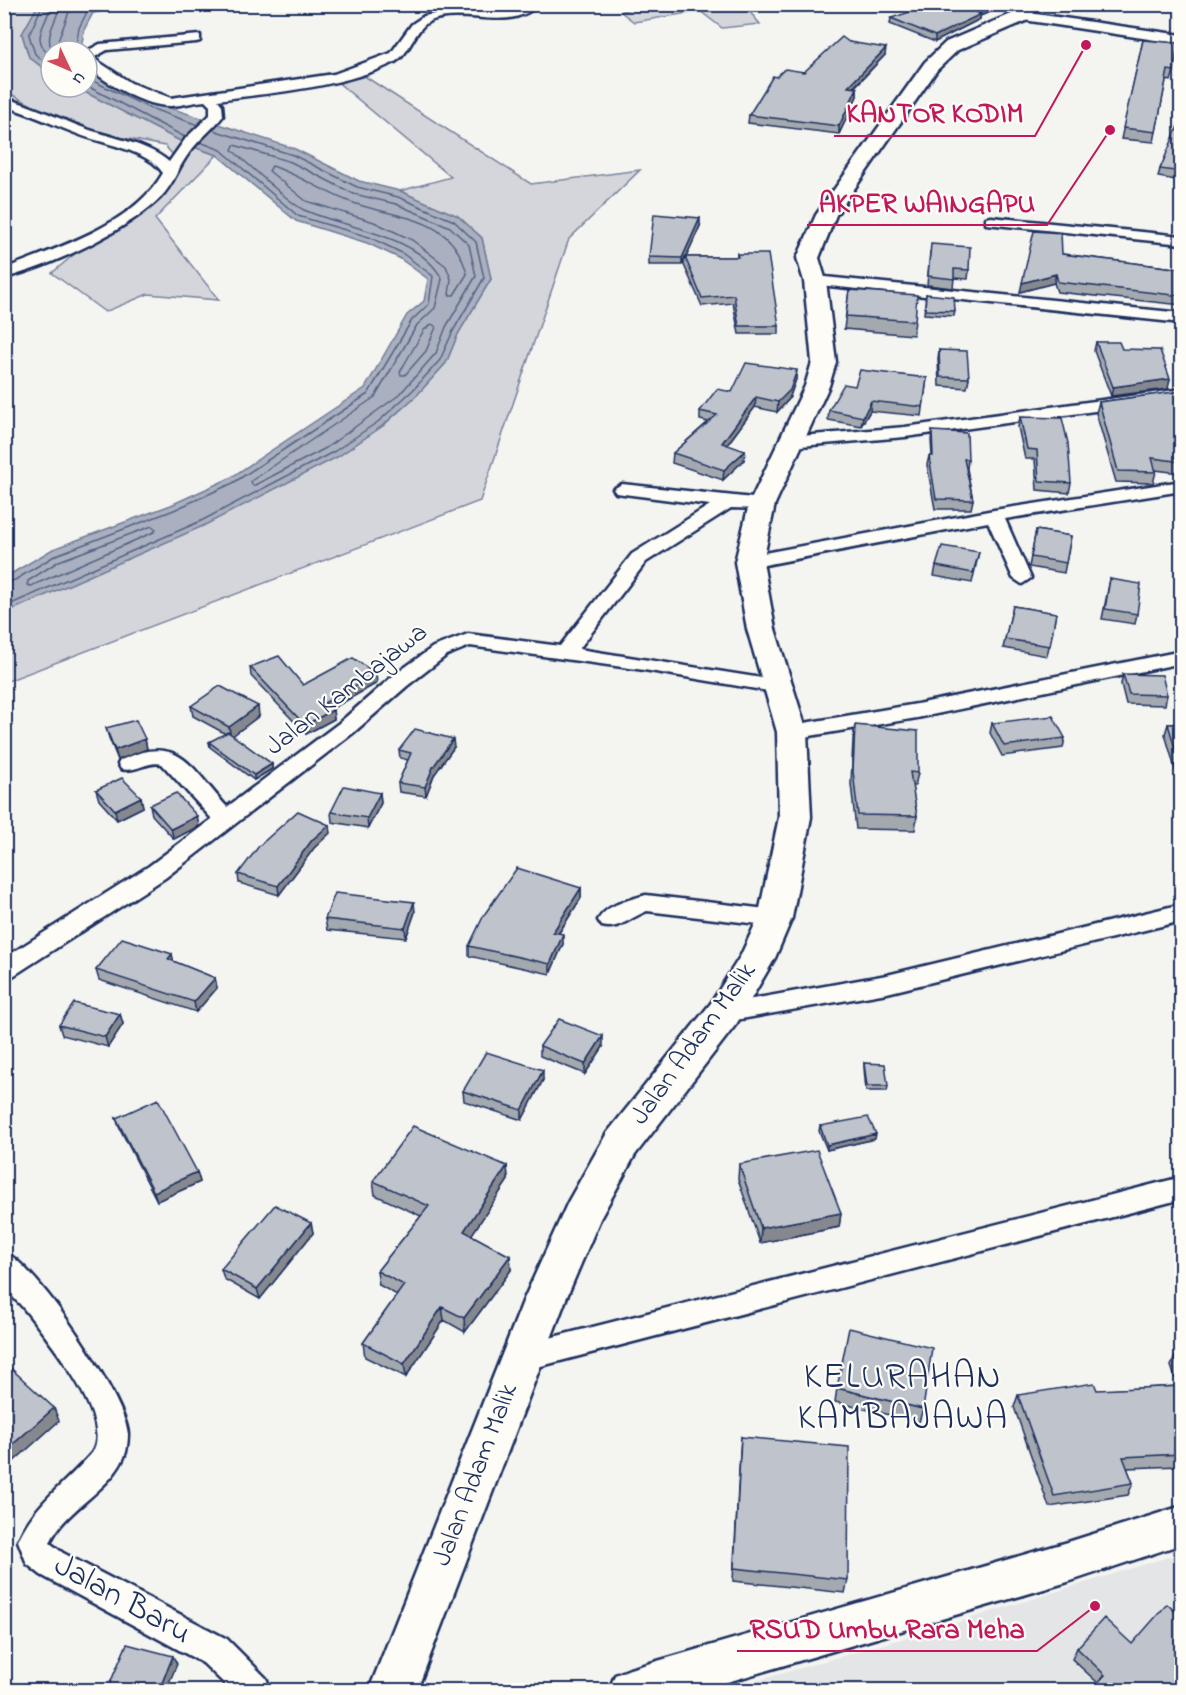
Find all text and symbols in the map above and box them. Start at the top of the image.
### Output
north arrow [39,39,99,99]
text: U [66,66,91,90]
callout: KANTOR KODIM [834,90,1035,136]
text: KANTOR KODIM [846,95,1024,136]
callout: AKPER WAINGAPU [807,179,1047,225]
text: AKPER WAINGAPU [819,185,1035,226]
street label: Jalan Kambajawa [258,614,436,766]
street label: Jalan Adam Malik [621,954,767,1134]
district label: KELURAHAN KAMBAJAWA [797,1352,1009,1446]
street label: Jalan Adam Malik [423,1378,529,1572]
street label: Jalan Baru [44,1542,200,1658]
callout: RSUD Umbu Rara Meha [737,1605,1037,1651]
text: RSUD Umbu Rara Meha [749,1611,1025,1652]

